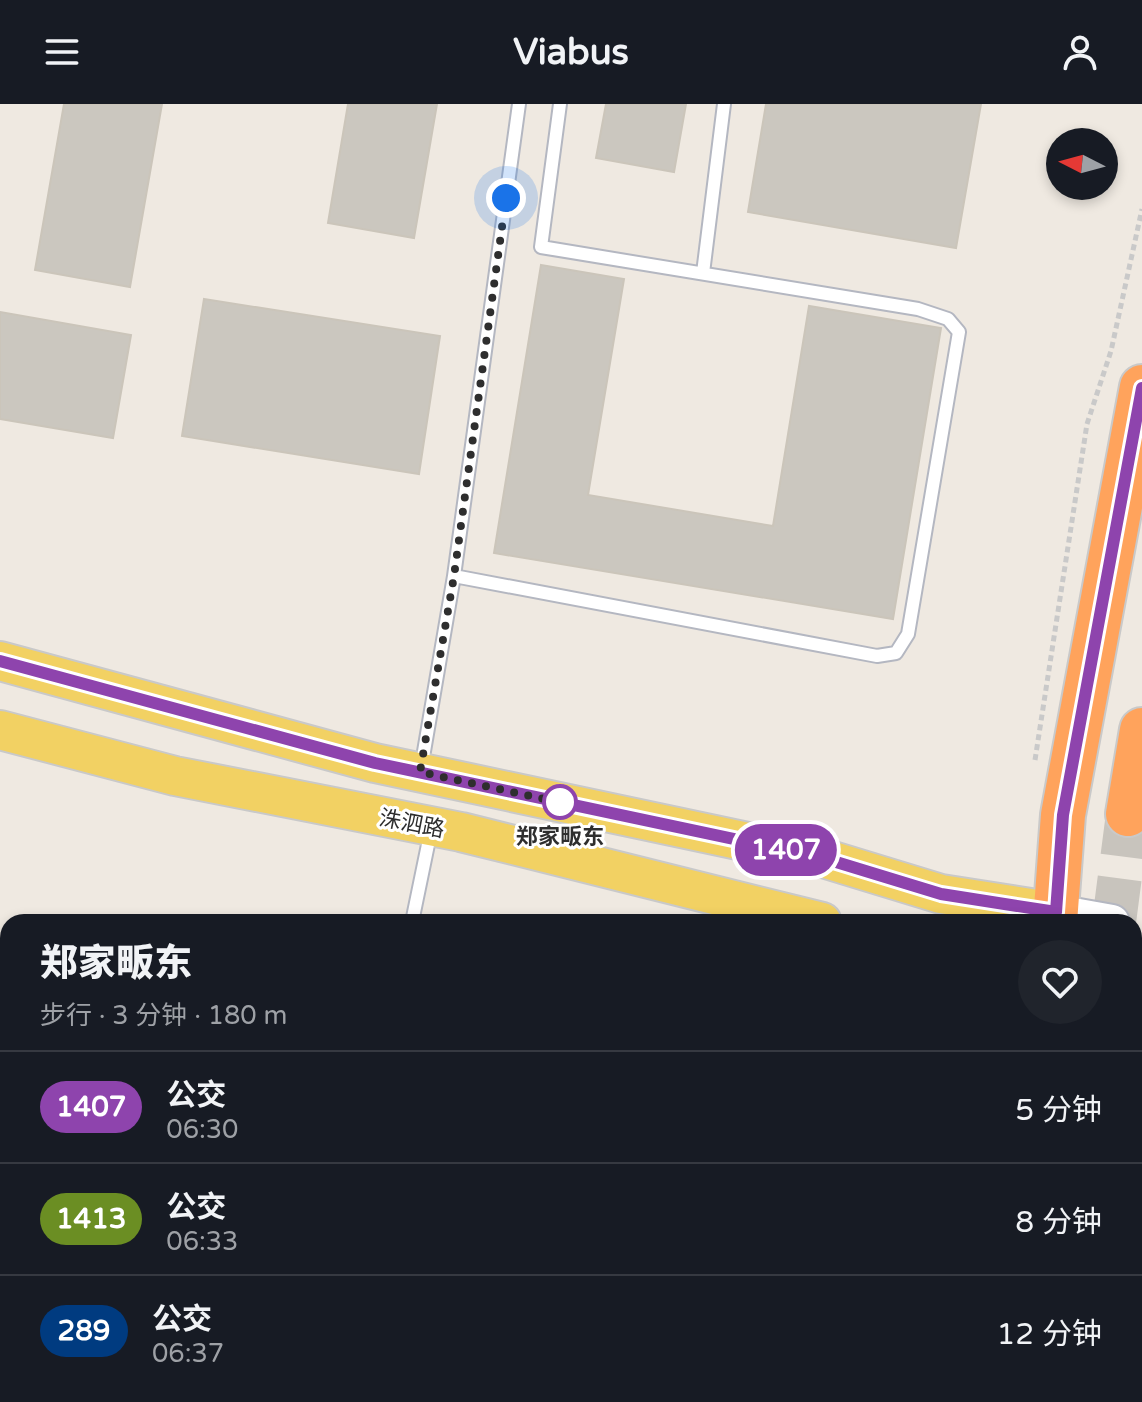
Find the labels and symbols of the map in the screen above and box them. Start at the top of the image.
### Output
north arrow [1046,128,1118,200]
your location [486,178,526,218]
marker: 郑家畈东 [543,785,577,819]
street label: 洙泗路 [377,805,447,843]
place label: 郑家畈东 [516,824,604,850]
line badge: 1407 [730,824,842,876]

